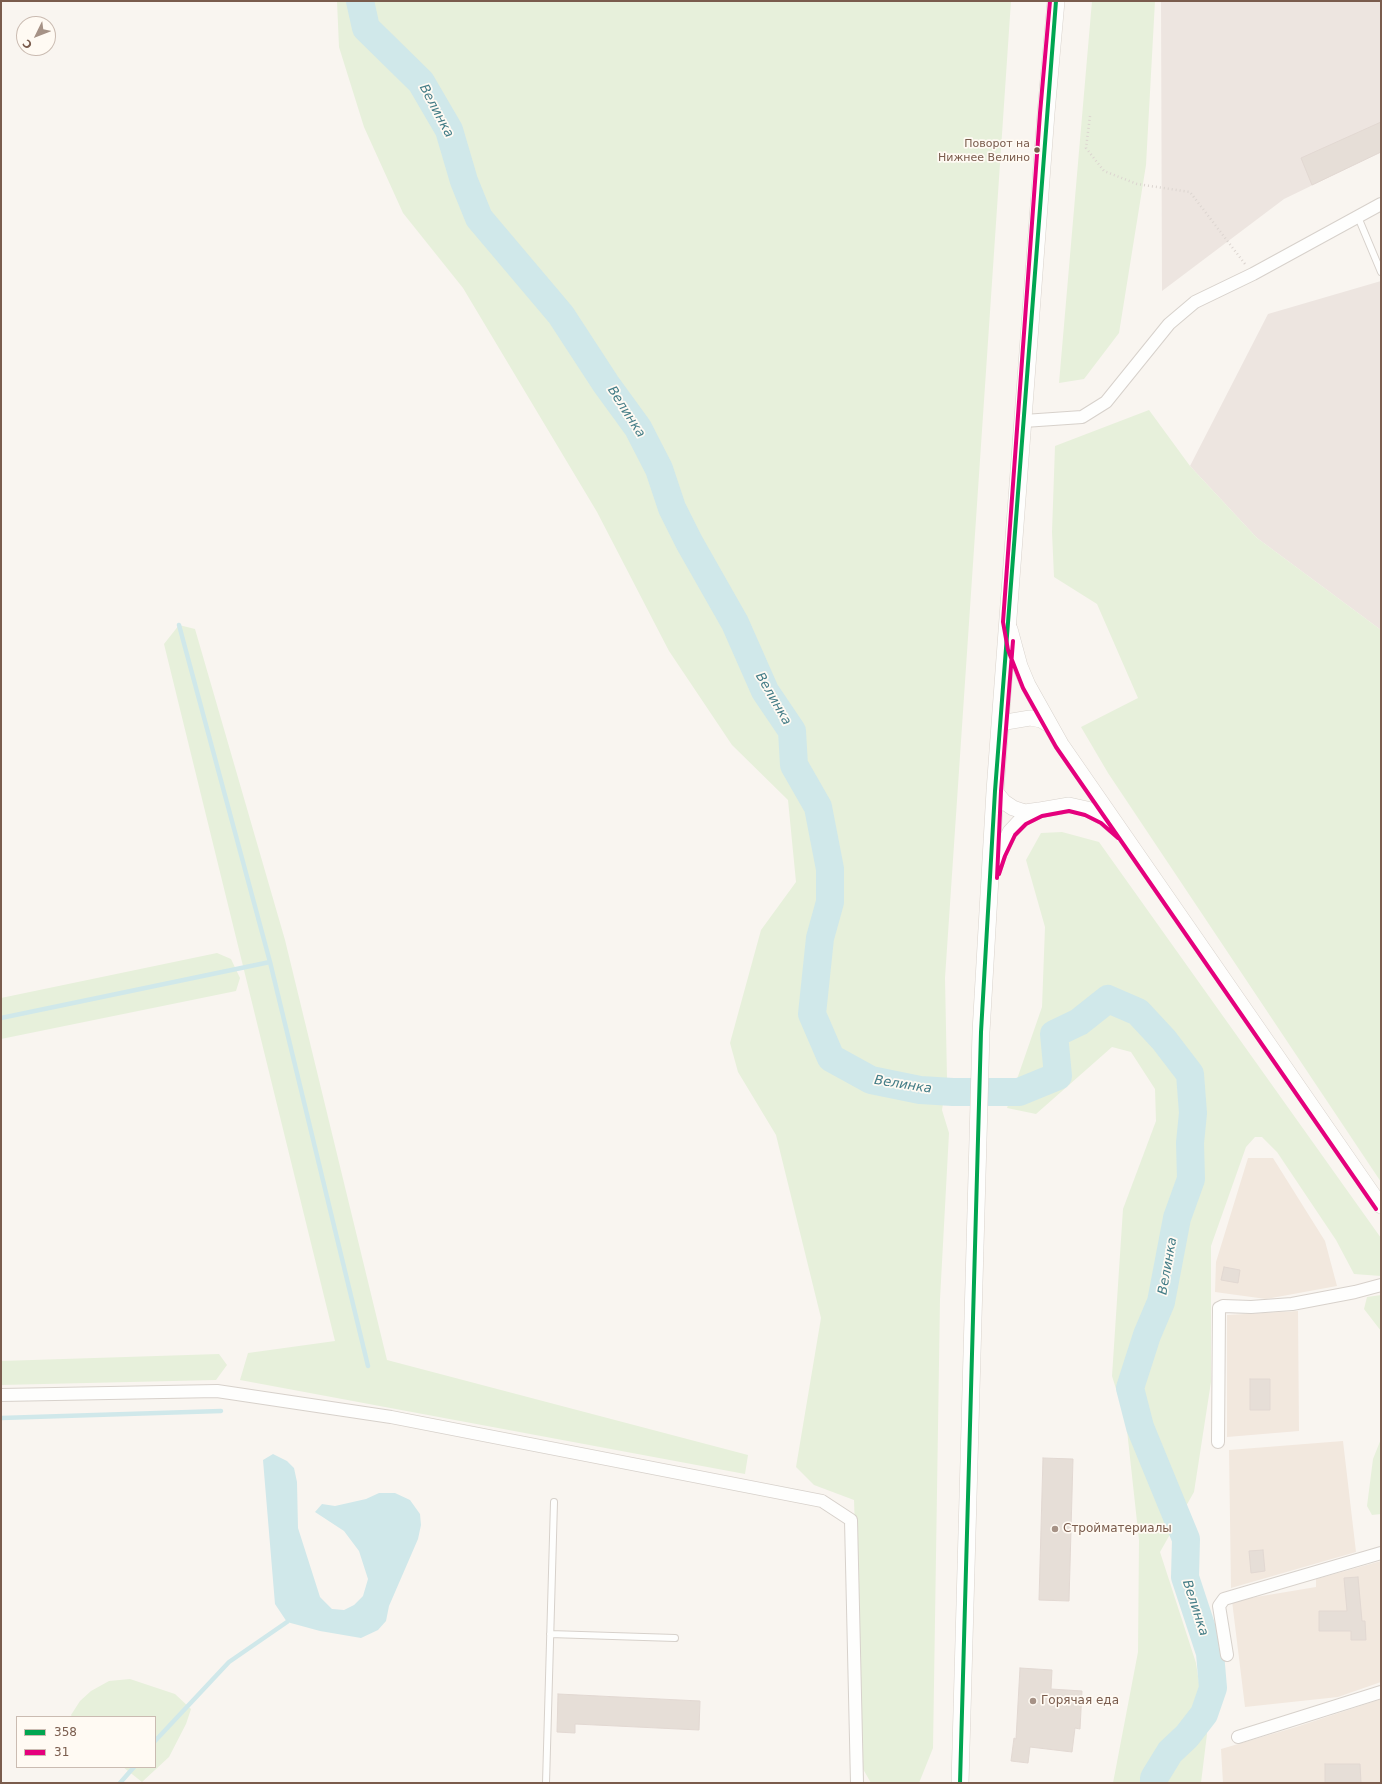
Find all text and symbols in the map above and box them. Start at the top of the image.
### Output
north arrow [16,16,56,56]
text: С [20,36,35,51]
water label: Велинка [416,82,456,140]
place label: Поворот на Нижнее Велино [938,137,1030,163]
marker: Поворот на Нижнее Велино [1032,145,1042,155]
water label: Велинка [604,383,648,441]
water label: Велинка [752,670,794,728]
water label: Велинка [873,1073,933,1097]
water label: Велинка [1155,1236,1181,1296]
place label: Стройматериалы [1063,1522,1172,1536]
marker: Стройматериалы [1050,1524,1060,1534]
water label: Велинка [1179,1578,1211,1638]
place label: Горячая еда [1041,1694,1119,1708]
marker: Горячая еда [1028,1696,1038,1706]
legend [16,1716,156,1768]
text: 358 [54,1725,77,1739]
text: 31 [54,1745,69,1759]

